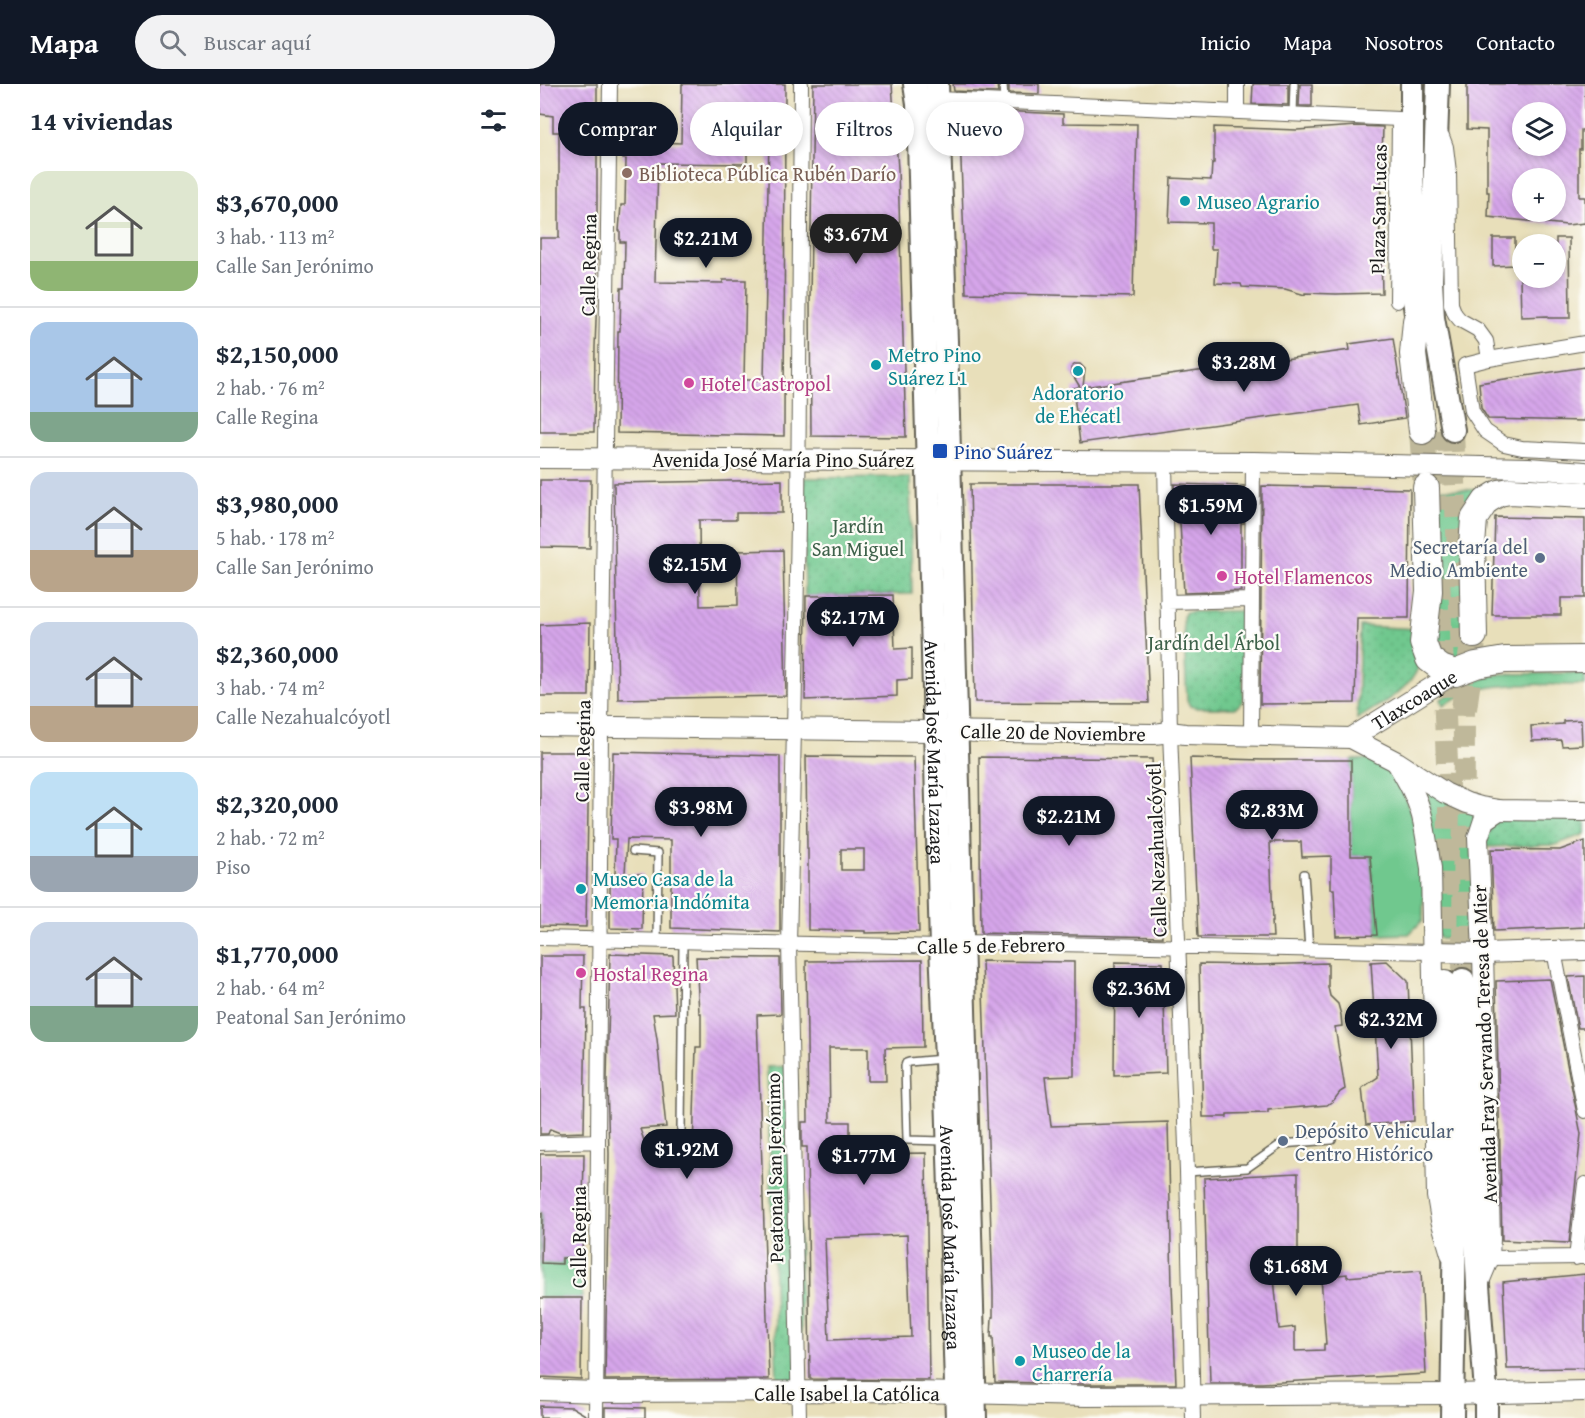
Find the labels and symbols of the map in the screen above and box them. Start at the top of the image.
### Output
street label: Plaza San Lucas [1362,144,1394,274]
place label: Biblioteca Pública Rubén Darío [639,159,896,188]
marker: Biblioteca Pública Rubén Darío [620,166,634,180]
place label: Museo Agrario [1197,187,1320,216]
marker: Museo Agrario [1178,194,1192,208]
street label: Calle Regina [573,213,603,316]
pin: $3.67M [807,214,905,265]
pin: $2.21M [657,218,755,269]
place label: Metro Pino Suárez L1 [888,340,981,392]
pin: $3.28M [1195,342,1293,393]
marker: Metro Pino Suárez L1 [869,358,883,372]
marker: Adoratorio de Ehécatl [1071,364,1085,378]
place label: Hotel Castropol [701,369,831,398]
marker: Hotel Castropol [682,376,696,390]
place label: Adoratorio de Ehécatl [1032,378,1124,430]
place label: Pino Suárez [954,437,1053,466]
marker: Pino Suárez [931,442,949,460]
street label: Avenida José María Pino Suárez [652,445,914,474]
pin: $1.59M [1162,485,1260,536]
park label: Jardín San Miguel [812,511,905,563]
place label: Secretaría del Medio Ambiente [1390,532,1528,584]
pin: $2.15M [646,544,744,595]
marker: Secretaría del Medio Ambiente [1533,551,1547,565]
place label: Hotel Flamencos [1234,562,1373,591]
marker: Hotel Flamencos [1215,569,1229,583]
pin: $2.17M [804,597,902,648]
park label: Jardín del Árbol [1145,628,1281,657]
street label: Avenida José María Izazaga [918,639,953,865]
street label: Tlaxcoaque [1365,661,1462,736]
street label: Calle Regina [567,699,597,802]
street label: Calle 20 de Noviembre [960,716,1146,748]
street label: Calle Nezahualcóyotl [1138,762,1174,938]
pin: $3.98M [652,787,750,838]
pin: $2.83M [1223,790,1321,841]
pin: $2.21M [1020,796,1118,847]
place label: Museo Casa de la Memoria Indómita [593,864,750,916]
marker: Museo Casa de la Memoria Indómita [574,882,588,896]
street label: Avenida Fray Servando Teresa de Mier [1464,884,1504,1204]
street label: Calle 5 de Febrero [917,929,1065,961]
place label: Hostal Regina [593,959,709,988]
marker: Hostal Regina [574,966,588,980]
pin: $2.36M [1090,968,1188,1019]
pin: $2.32M [1342,999,1440,1050]
street label: Peatonal San Jerónimo [758,1073,790,1263]
place label: Depósito Vehicular Centro Histórico [1295,1116,1454,1168]
street label: Avenida José María Izazaga [934,1124,969,1351]
pin: $1.92M [638,1129,736,1180]
marker: Depósito Vehicular Centro Histórico [1276,1134,1290,1148]
pin: $1.77M [815,1135,913,1186]
street label: Calle Regina [564,1185,593,1288]
pin: $1.68M [1247,1246,1345,1297]
place label: Museo de la Charrería [1032,1336,1131,1388]
marker: Museo de la Charrería [1013,1354,1027,1368]
street label: Calle Isabel la Católica [754,1379,940,1408]

